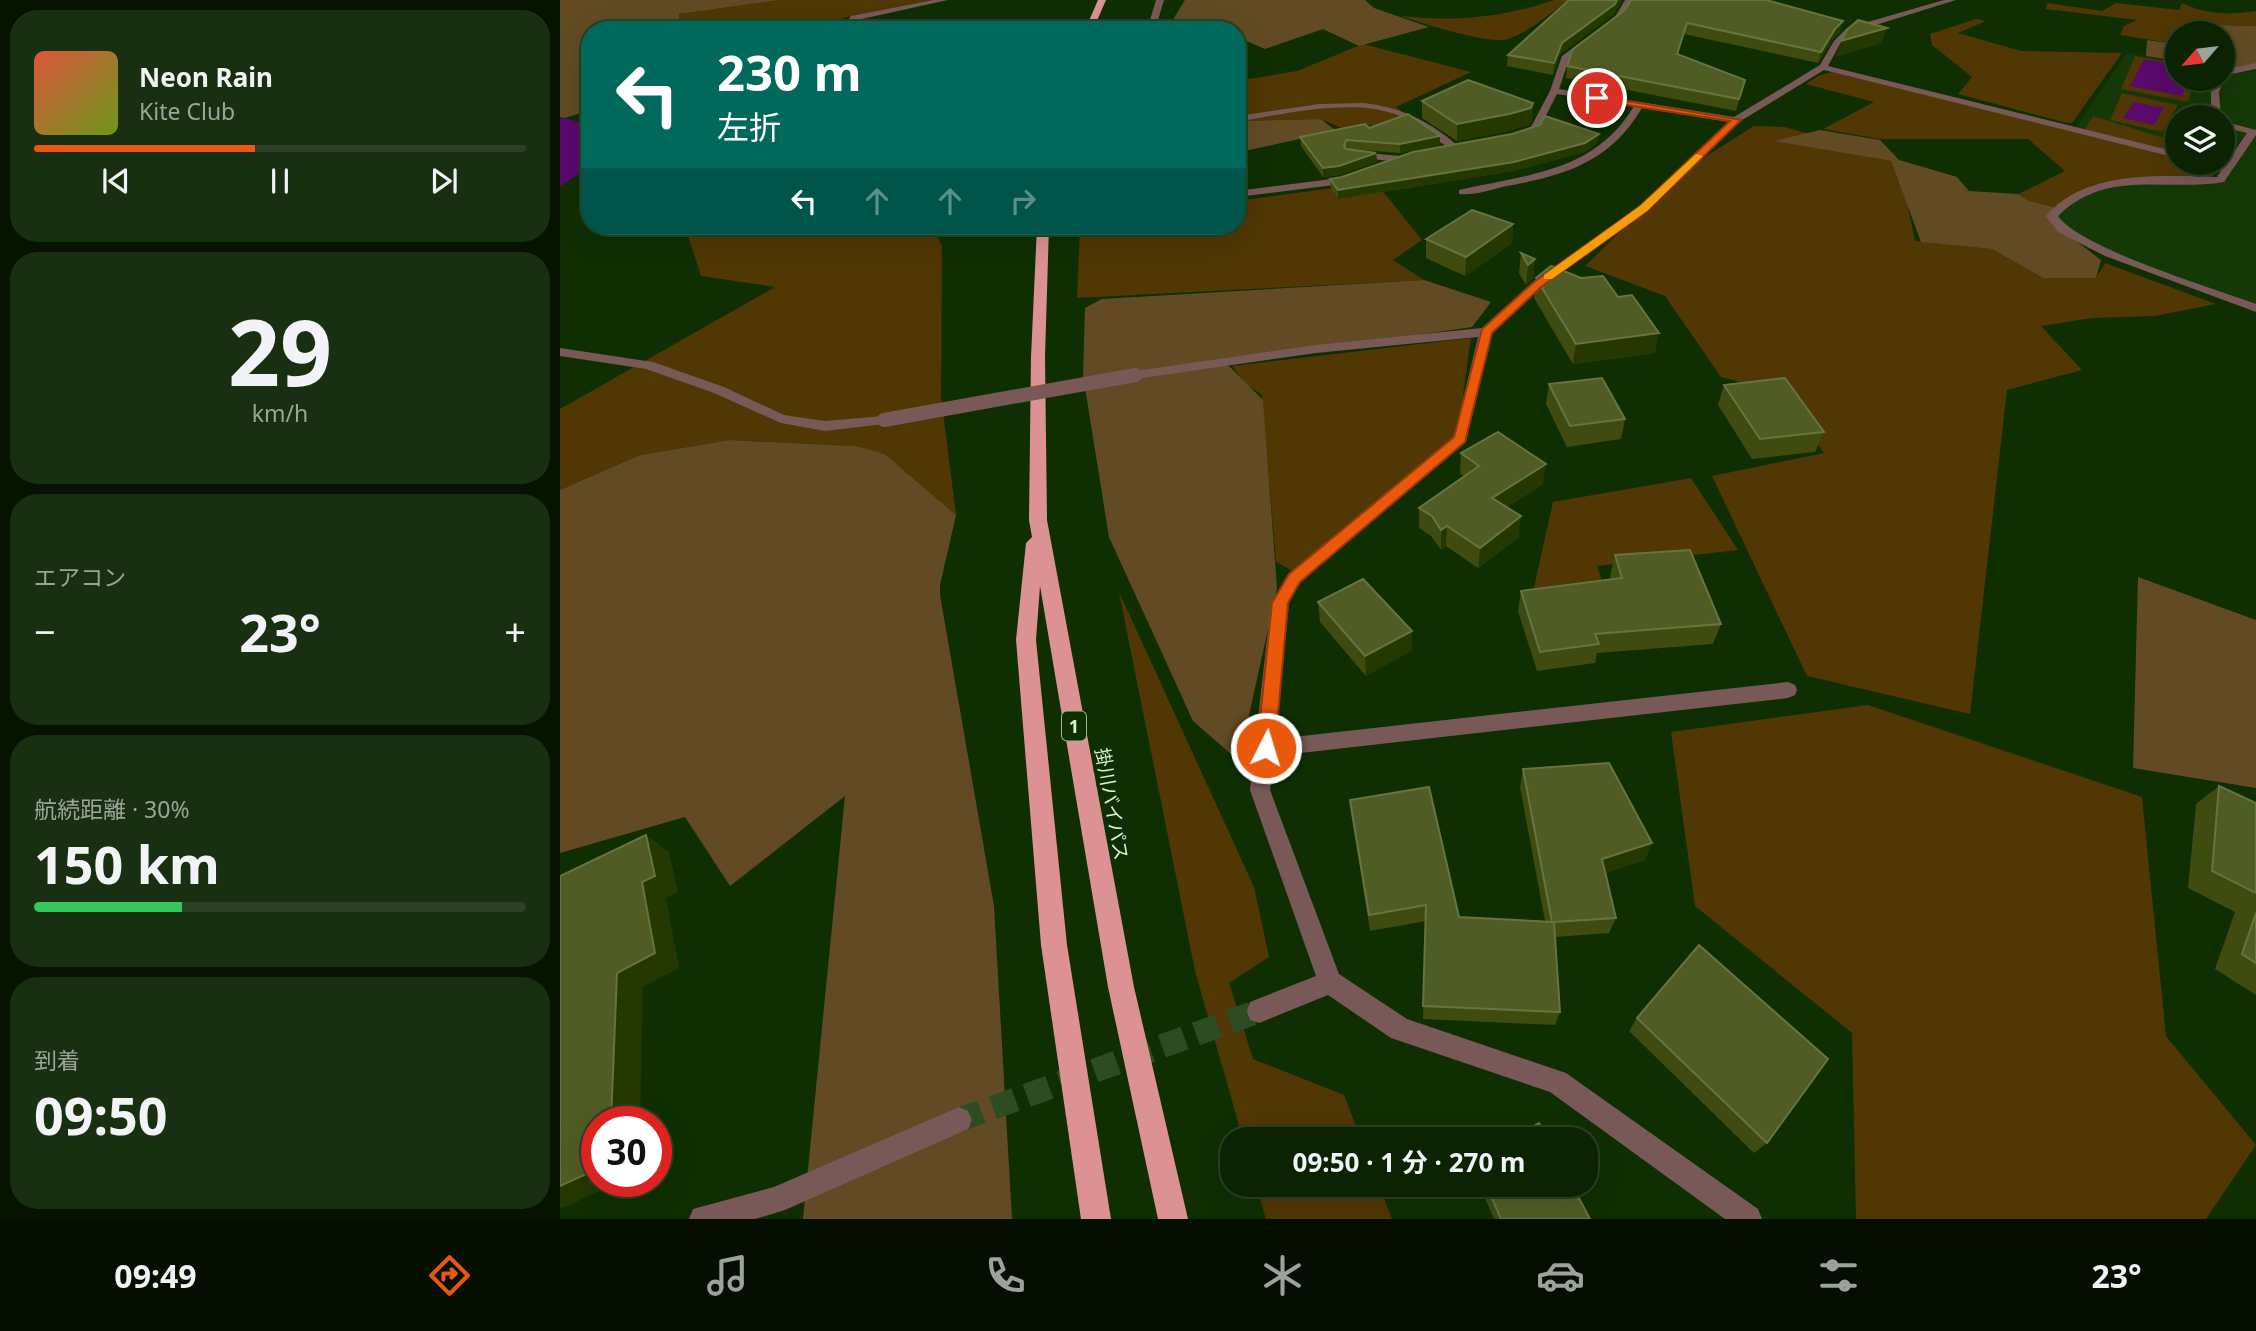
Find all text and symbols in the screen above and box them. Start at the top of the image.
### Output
north arrow [2165,21,2235,91]
map controls [2165,21,2235,175]
text: 230 m [717,39,862,105]
icon: left [602,49,693,140]
text: Neon Rain [139,59,273,95]
pin [1567,68,1627,128]
icon: arrive [1578,79,1616,117]
text: Kite Club [139,95,235,127]
text: 左折 [717,105,781,148]
button: layers [2165,105,2235,175]
icon: previous [97,162,135,200]
icon: pause [261,162,299,200]
icon: next [425,162,463,200]
icon: left [785,182,823,220]
icon: ahead [858,182,896,220]
icon: ahead [931,182,969,220]
icon: right [1004,182,1042,220]
text: 29 [228,289,332,413]
text: km/h [252,397,308,429]
text: エアコン [34,561,126,593]
text: 23° [239,596,321,667]
text: − [34,605,56,657]
text: + [504,605,526,657]
position arrow [1229,711,1303,785]
road number: 1 [1062,712,1086,740]
street label: 掛川バイパス [1089,746,1135,862]
text: 航続距離 · 30% [34,793,190,825]
text: 150 km [34,828,220,899]
text: 到着 [34,1044,80,1076]
text: 09:50 [34,1079,168,1150]
speed limit sign: 30 [581,1106,672,1197]
text: 09:50 · 1 分 · 270 m [1293,1144,1525,1180]
icon: directions [425,1251,474,1300]
icon: music [703,1251,752,1300]
icon: phone [981,1251,1030,1300]
icon: climate [1258,1251,1307,1300]
icon: car [1536,1251,1585,1300]
icon: filters [1814,1251,1863,1300]
text: 09:49 [114,1254,197,1297]
text: 23° [2091,1254,2142,1297]

